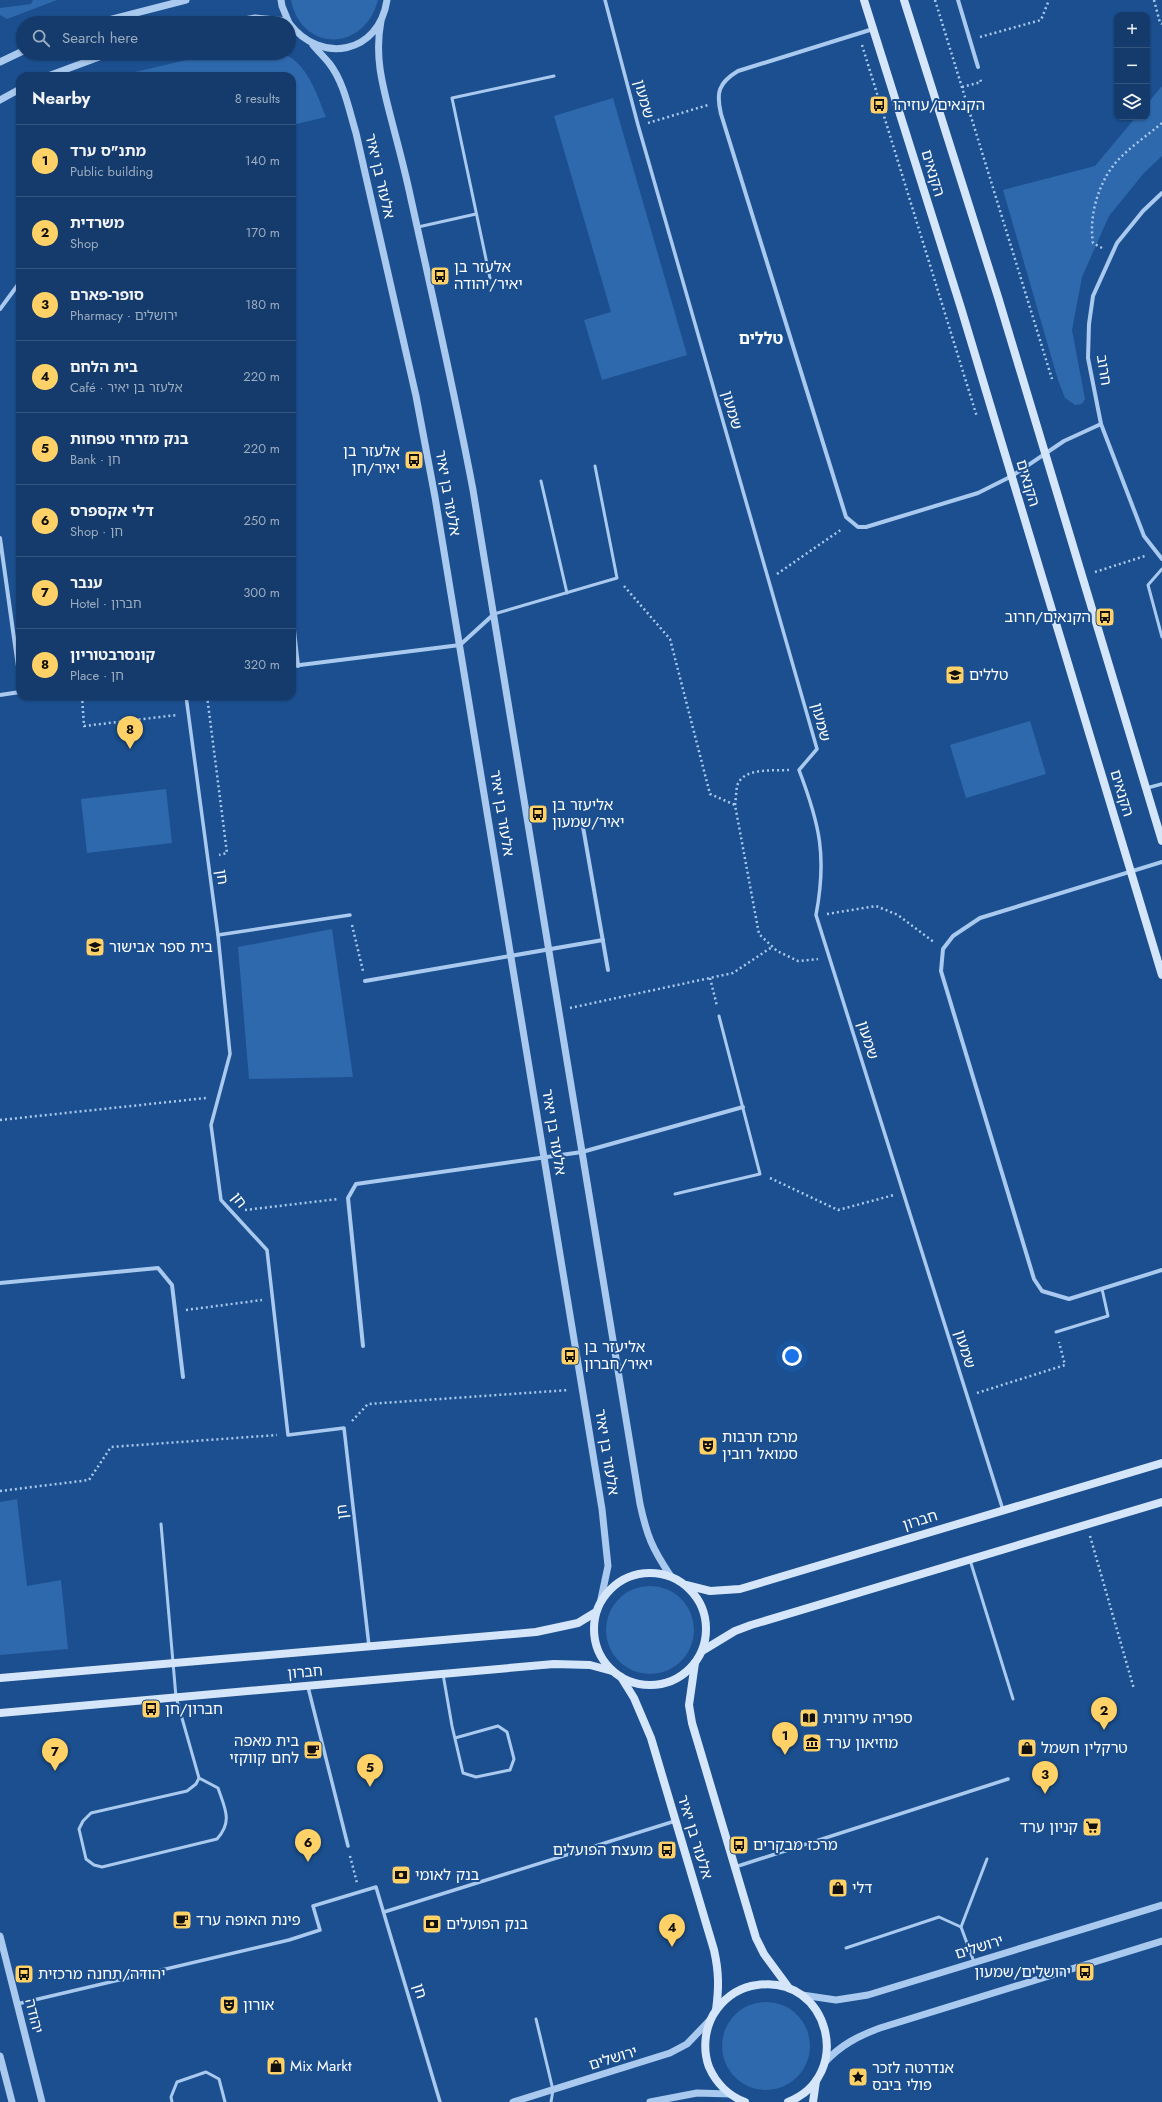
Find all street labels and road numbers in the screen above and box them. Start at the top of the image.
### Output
street label: שמעון [628,77,660,121]
street label: אלעזר בן יאיר [359,131,401,221]
street label: הקנאים [915,147,951,199]
street label: חרוב [1091,353,1117,387]
street label: שמעון [716,388,748,432]
street label: אלעזר בן יאיר [430,448,466,538]
street label: הקנאים [1010,457,1046,509]
street label: שמעון [806,700,836,744]
street label: הקנאים [1104,767,1140,819]
street label: אלעזר בן יאיר [484,768,520,858]
street label: חן [210,868,234,886]
street label: שמעון [852,1018,884,1062]
street label: אלעזר בן יאיר [536,1087,572,1177]
street label: חן [226,1187,252,1213]
street label: שמעון [949,1327,981,1371]
street label: אלעזר בן יאיר [589,1407,625,1497]
street label: חן [330,1503,354,1521]
street label: חברון [900,1504,940,1536]
street label: חברון [286,1659,324,1685]
street label: אלעזר בן יאיר [672,1792,718,1882]
street label: ירושלים [952,1929,1006,1965]
street label: חן [407,1981,433,2001]
street label: יהודה [19,1996,49,2036]
street label: ירושלים [586,2040,640,2076]

